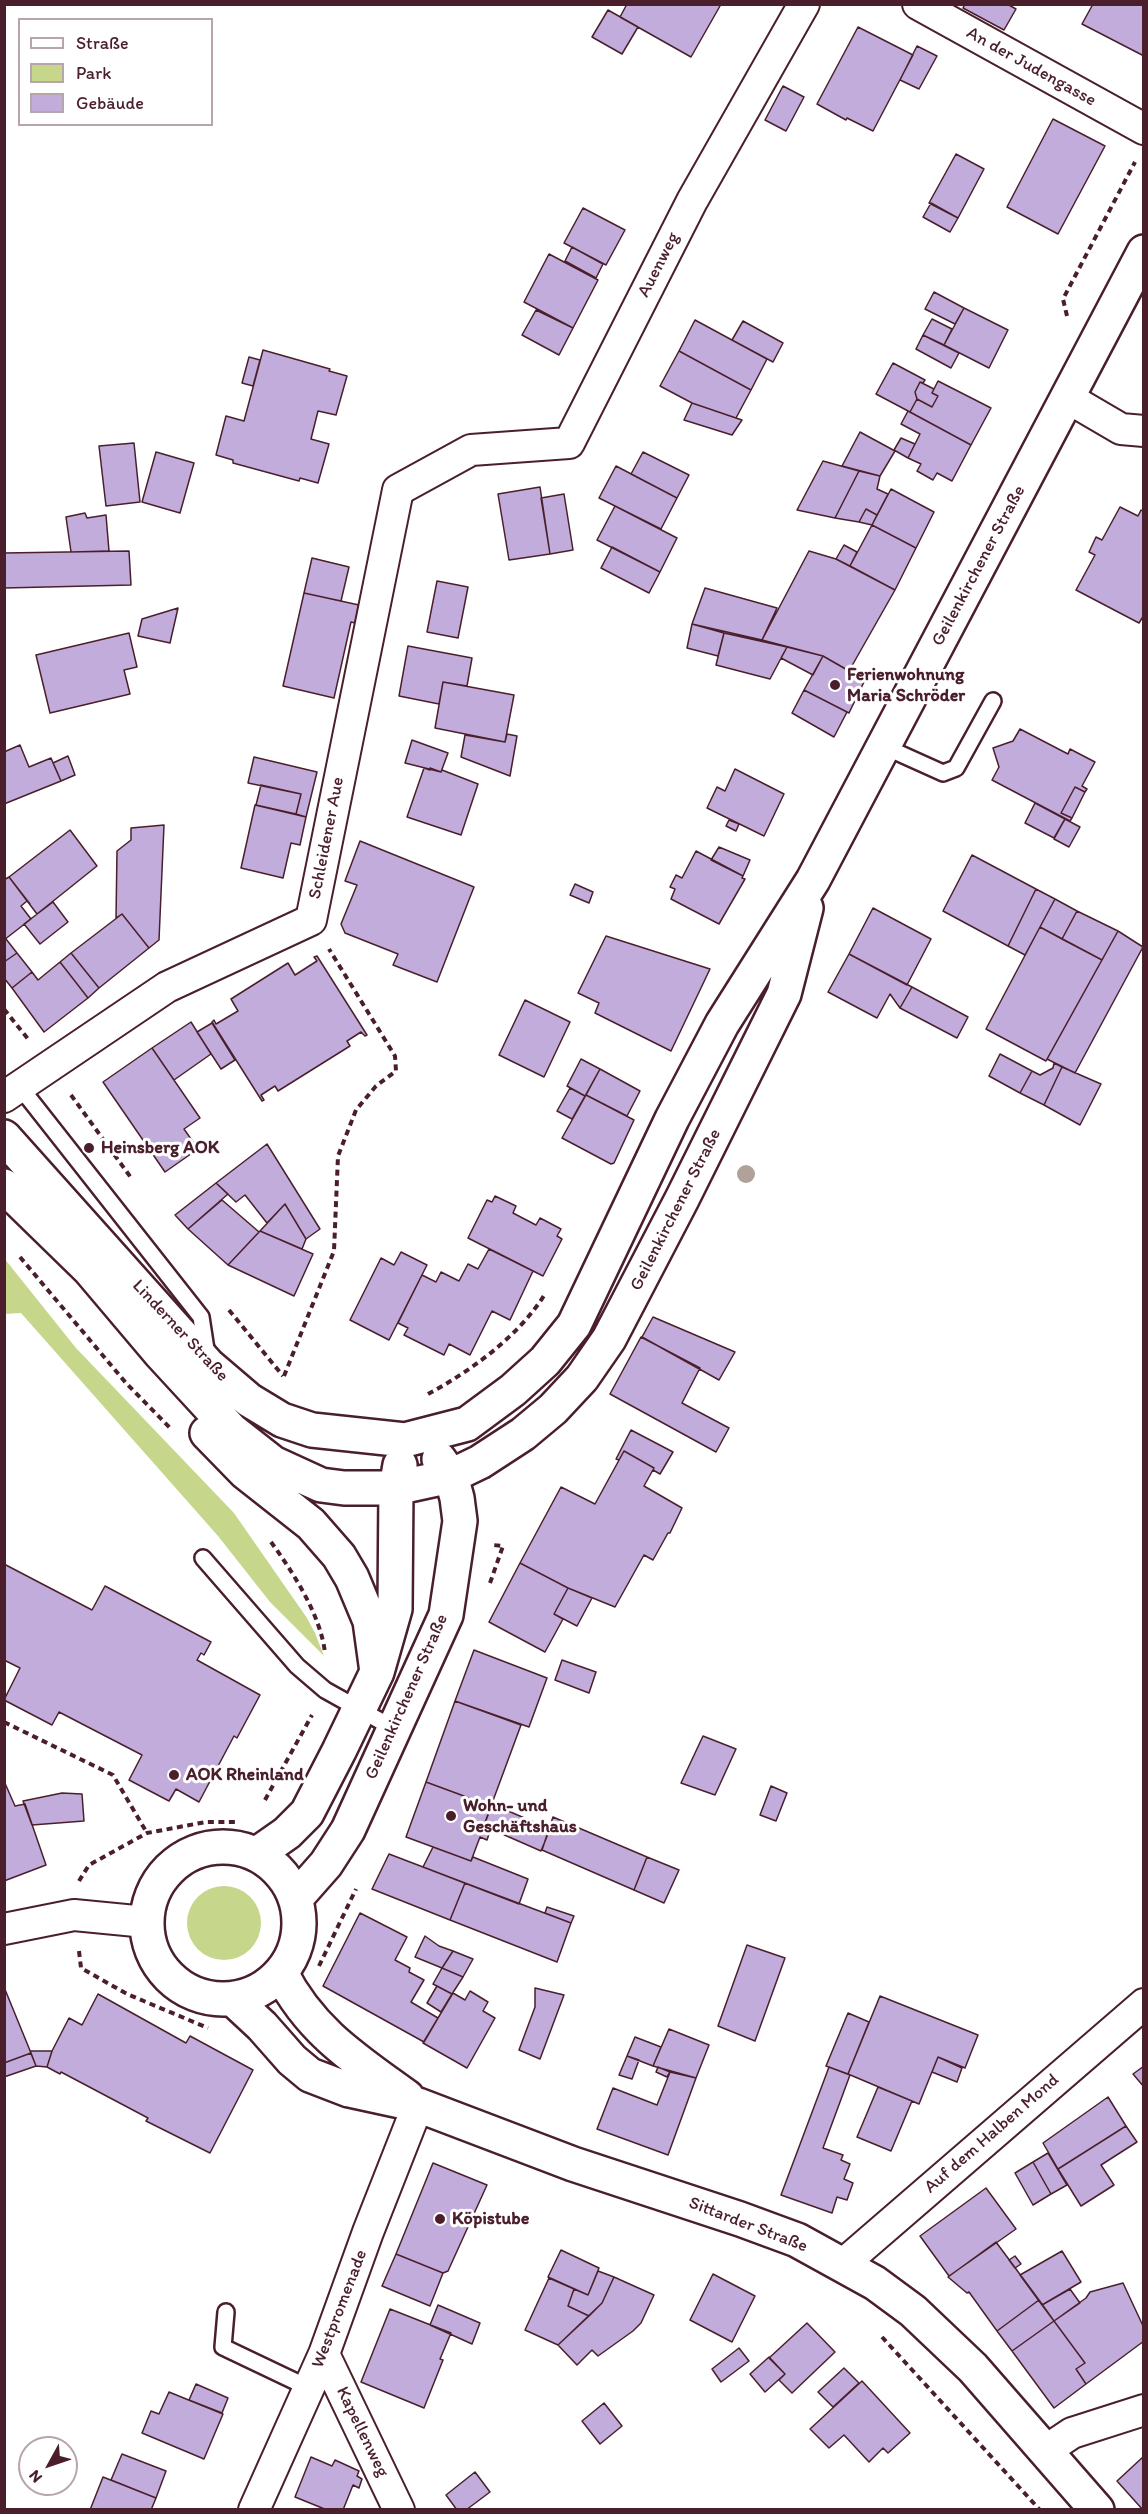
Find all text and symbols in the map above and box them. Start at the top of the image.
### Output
legend [18,18,213,126]
street label: An der Judengasse [962,22,1100,112]
text: Straße [76,32,129,54]
text: Park [76,62,111,84]
text: Gebäude [76,92,144,114]
street label: Auenweg [633,229,685,301]
street label: Geilenkirchener Straße [928,482,1030,650]
place label: Ferienwohnung Maria Schröder [847,664,965,706]
marker: Ferienwohnung Maria Schröder [828,678,842,692]
street label: Schleidener Aue [305,775,349,901]
street label: Geilenkirchener Straße [626,1125,726,1295]
place label: Heinsberg AOK [101,1137,219,1159]
marker: Heinsberg AOK [82,1141,96,1155]
street label: Linderner Straße [127,1276,233,1386]
street label: Geilenkirchener Straße [361,1611,453,1783]
place label: AOK Rheinland [186,1764,304,1786]
marker: AOK Rheinland [167,1768,181,1782]
place label: Wohn- und Geschäftshaus [463,1795,577,1838]
marker: Wohn- und Geschäftshaus [444,1809,458,1823]
street label: Auf dem Halben Mond [920,2070,1064,2198]
street label: Sittarder Straße [685,2192,811,2258]
place label: Köpistube [452,2208,529,2230]
marker: Köpistube [433,2212,447,2226]
street label: Westpromenade [307,2247,373,2371]
street label: Kapellenweg [331,2383,393,2481]
north arrow [18,2436,78,2496]
text: N [25,2466,46,2487]

